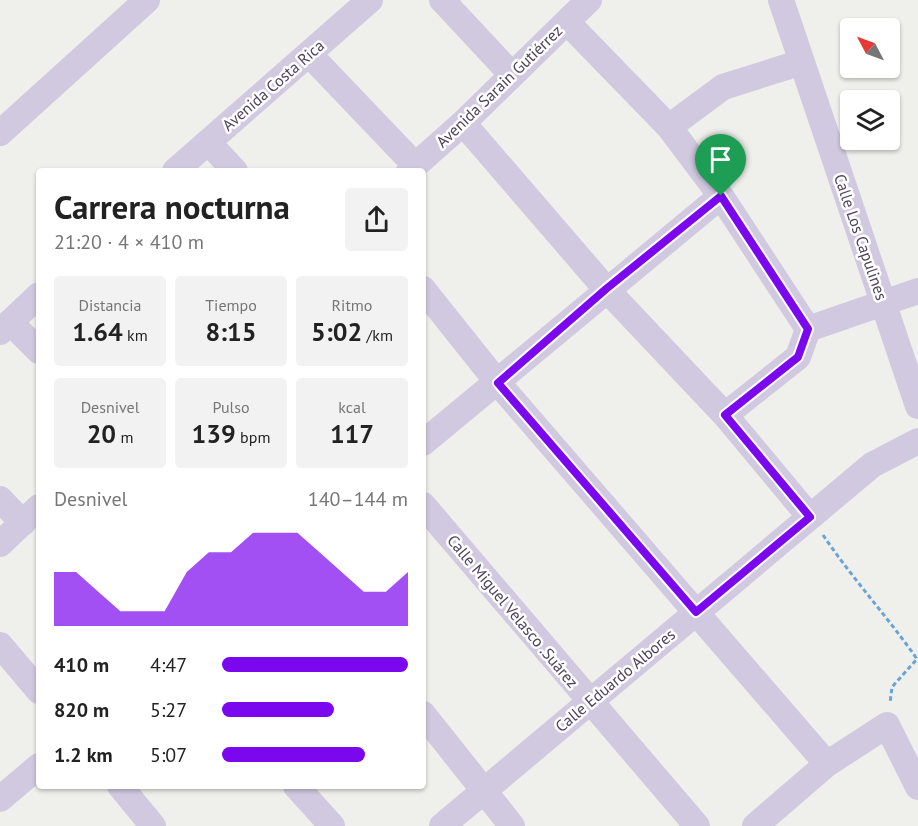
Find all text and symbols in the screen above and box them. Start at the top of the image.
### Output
north arrow [840,18,900,78]
map controls [840,18,900,150]
street label: Avenida Sarain Gutiérrez [432,21,566,151]
street label: Avenida Costa Rica [218,35,328,135]
button: layers [840,90,900,150]
pin [695,134,746,196]
icon: arrive [704,143,737,176]
street label: Calle Los Capulines [830,171,892,303]
text: Carrera nocturna [54,185,290,228]
button: share [345,188,408,251]
text: 21:20 · 4 × 410 m [54,229,204,255]
text: Distancia [78,295,142,315]
text: Tiempo [205,295,257,315]
text: Ritmo [332,295,372,315]
text: 1.64 [72,315,123,348]
text: 8:15 [205,315,257,348]
text: 5:02 [311,315,362,348]
text: km [123,325,148,345]
text: /km [362,325,393,345]
text: Desnivel [81,397,139,417]
text: Pulso [213,397,250,417]
text: kcal [338,397,366,417]
text: 20 [87,417,116,450]
text: 139 [192,417,236,450]
text: 117 [330,417,374,450]
text: m [116,427,133,447]
text: bpm [236,427,270,447]
text: Desnivel [54,486,127,512]
text: 140–144 m [308,486,408,512]
street label: Calle Miguel Velasco .Suárez [443,530,583,692]
street label: Calle Eduardo Albores [551,624,679,736]
text: 410 m [54,652,109,678]
text: 4:47 [150,652,187,678]
text: 820 m [54,697,109,723]
text: 5:27 [150,697,187,723]
text: 1.2 km [54,742,113,768]
text: 5:07 [150,742,187,768]

